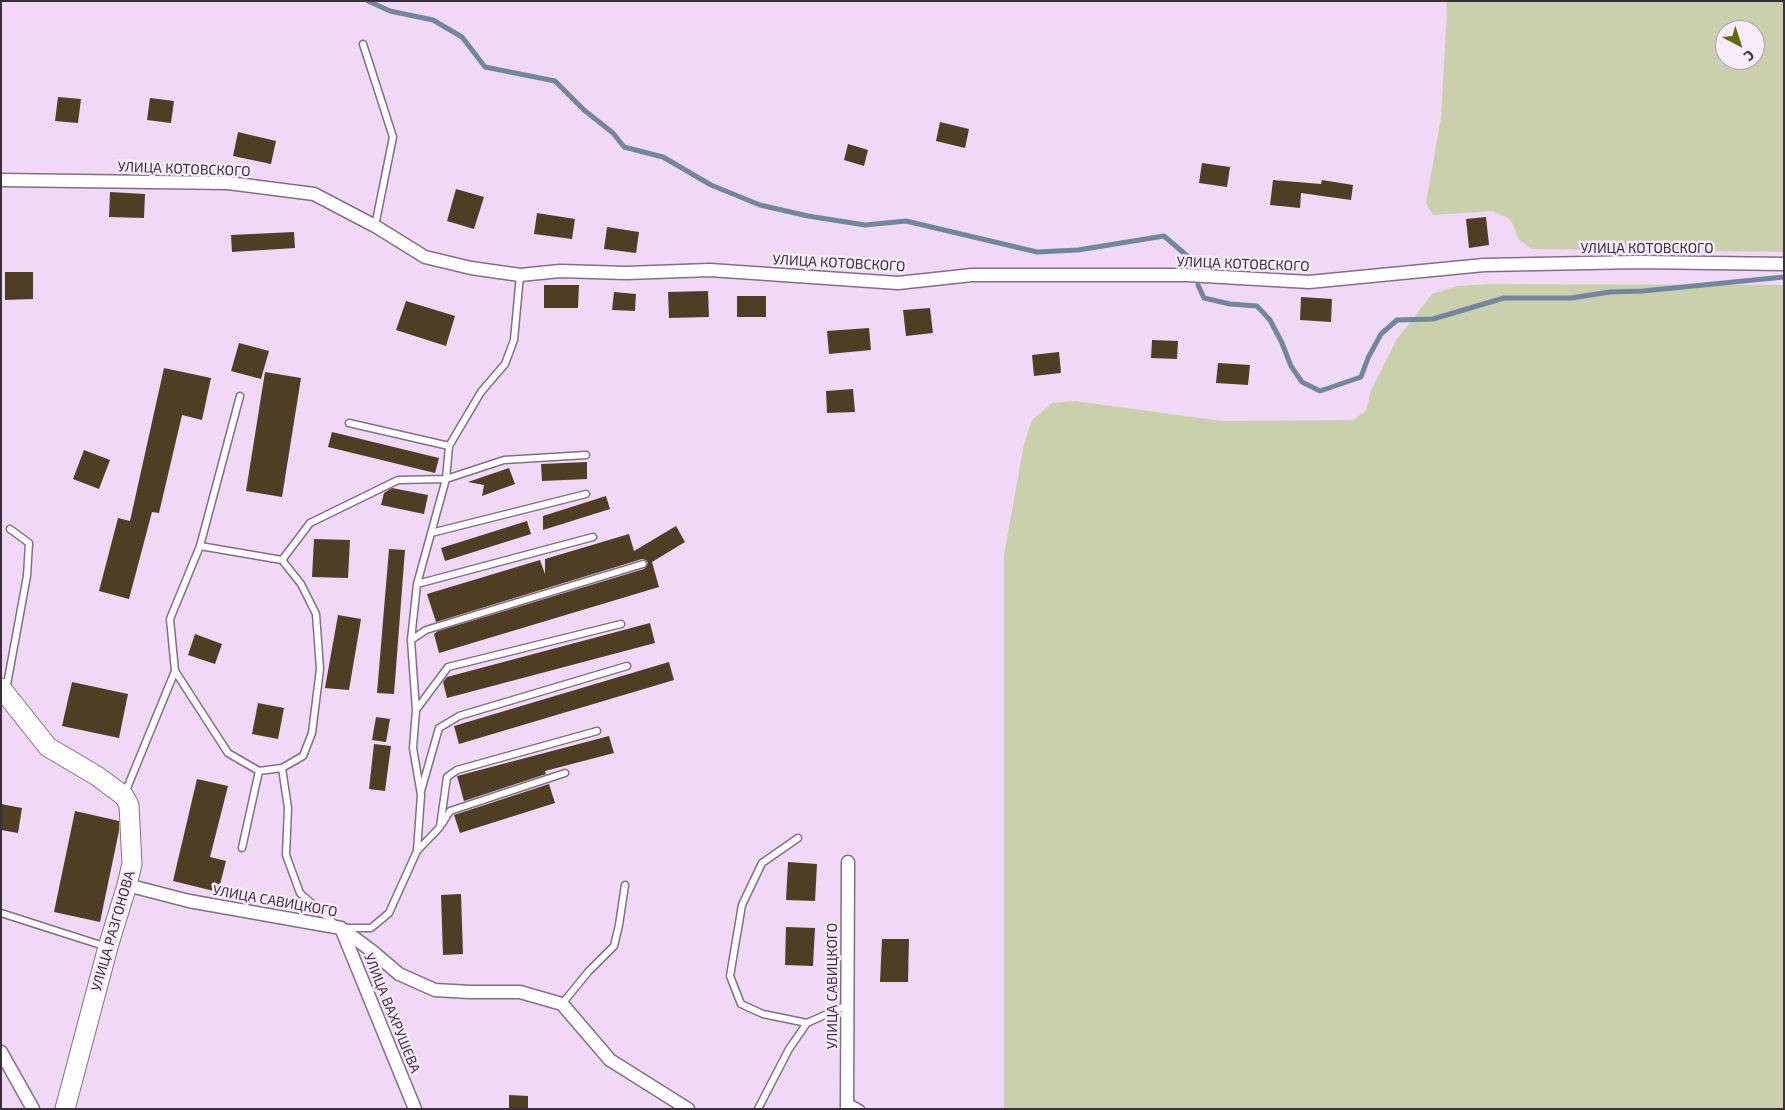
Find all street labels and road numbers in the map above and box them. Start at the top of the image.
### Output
street label: УЛИЦА КОТОВСКОГО [117,158,251,180]
street label: УЛИЦА КОТОВСКОГО [1581,240,1713,256]
street label: УЛИЦА КОТОВСКОГО [772,251,906,275]
street label: УЛИЦА КОТОВСКОГО [1176,253,1310,275]
street label: УЛИЦА РАЗГОНОВА [88,869,138,993]
street label: УЛИЦА САВИЦКОГО [211,882,339,920]
street label: УЛИЦА САВИЦКОГО [824,923,840,1049]
street label: УЛИЦА ВАХРУШЕВА [360,951,424,1075]

